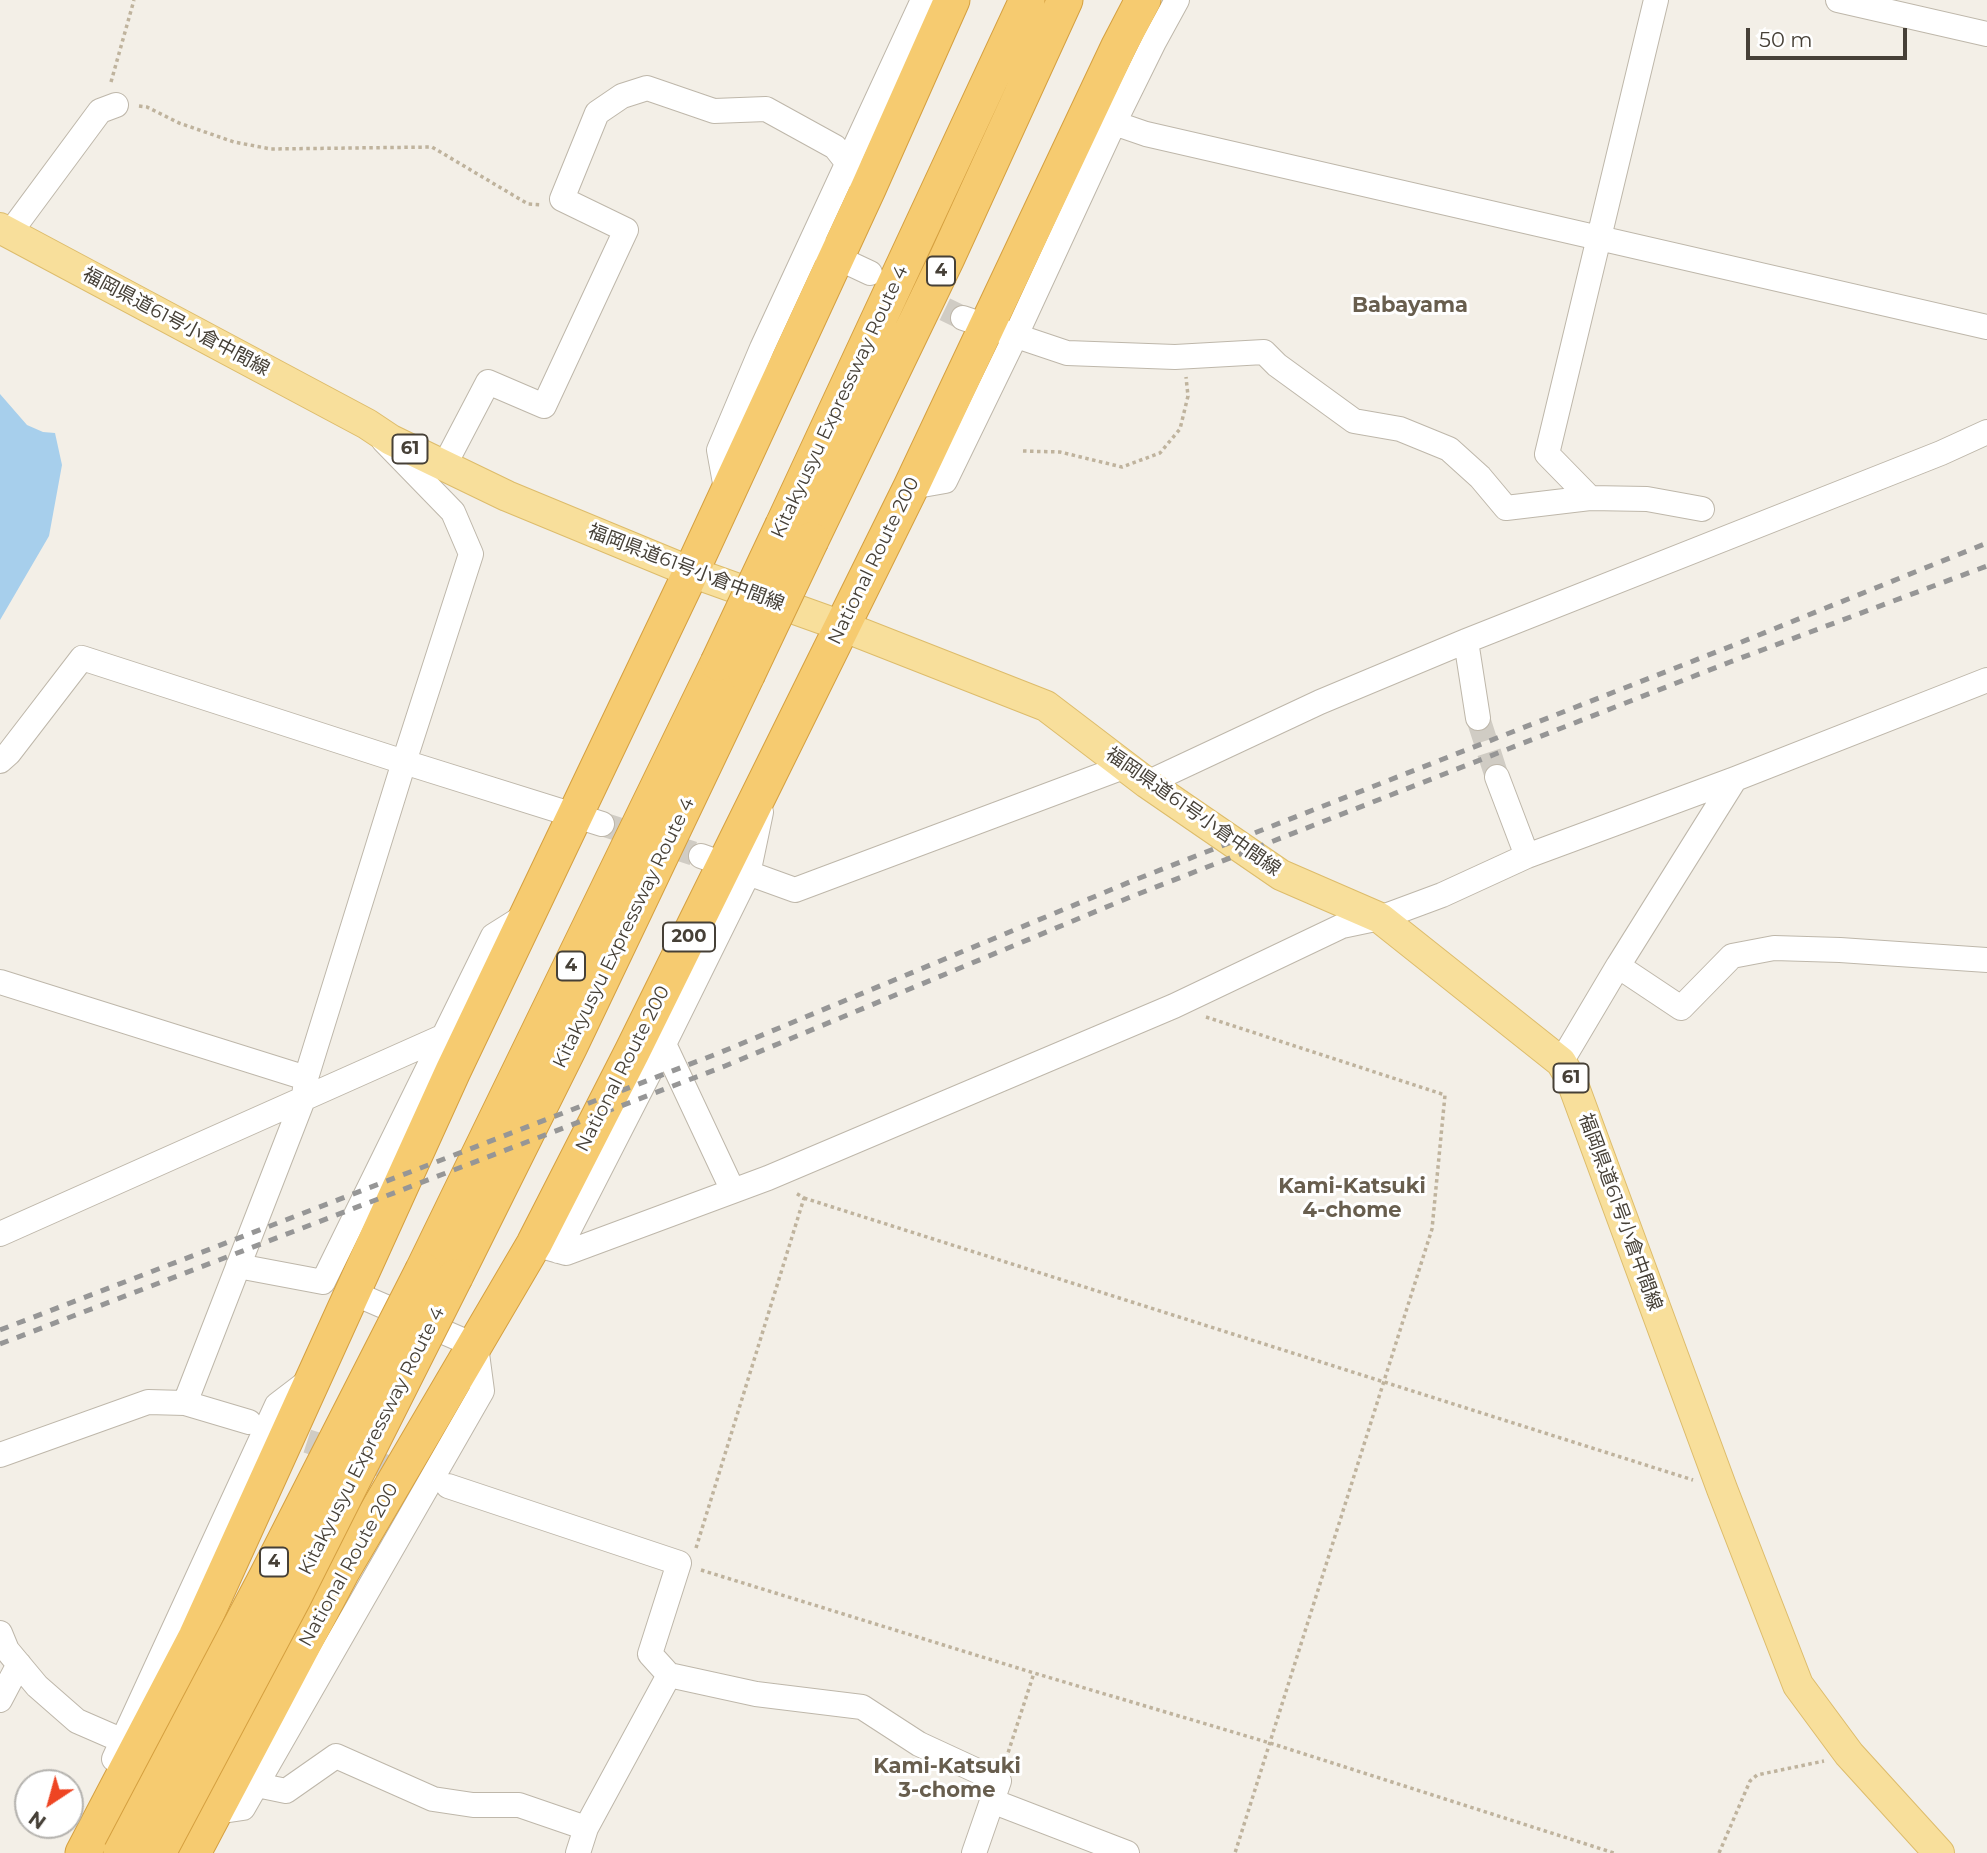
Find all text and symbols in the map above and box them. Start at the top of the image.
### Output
scale bar [1749,14,1910,58]
text: 50 m [1759,27,1813,52]
road number: 4 [927,256,955,286]
street label: Kitakyusyu Expressway Route 4 [767,262,913,542]
street label: 福岡県道61号小倉中間線 [79,263,273,381]
district label: Babayama [1352,293,1468,319]
road number: 61 [392,434,428,463]
street label: National Route 200 [823,473,925,649]
street label: 福岡県道61号小倉中間線 [585,520,787,616]
street label: 福岡県道61号小倉中間線 [1101,743,1285,881]
street label: Kitakyusyu Expressway Route 4 [548,794,700,1072]
road number: 200 [663,922,715,952]
road number: 4 [557,951,585,981]
street label: National Route 200 [571,982,675,1156]
road number: 61 [1554,1064,1588,1092]
street label: 福岡県道61号小倉中間線 [1574,1110,1666,1314]
district label: Kami-Katsuki 4-chome [1278,1174,1426,1224]
street label: Kitakyusyu Expressway Route 4 [294,1303,450,1579]
street label: National Route 200 [295,1479,403,1651]
road number: 4 [260,1548,288,1576]
district label: Kami-Katsuki 3-chome [873,1754,1021,1804]
north arrow [14,1769,84,1839]
text: N [25,1806,51,1834]

